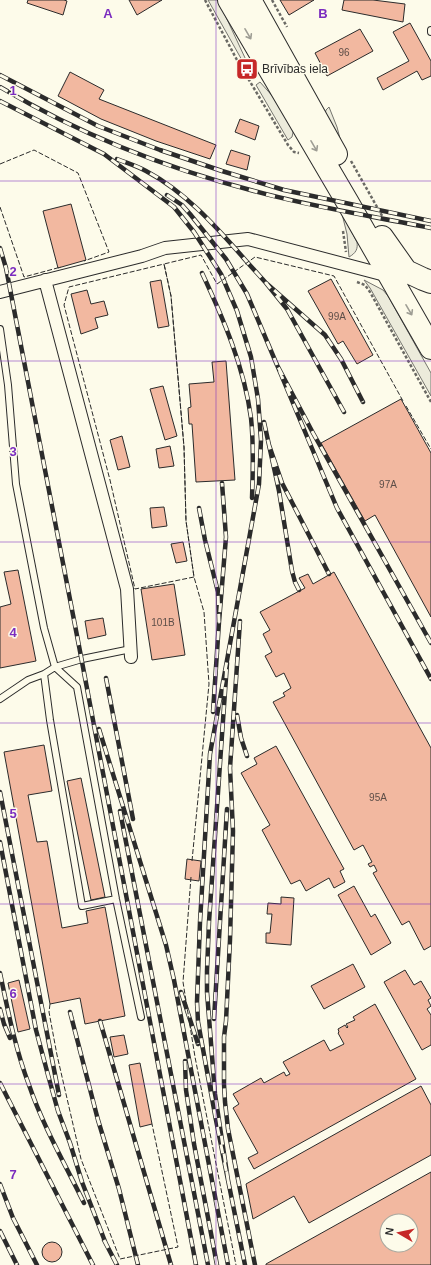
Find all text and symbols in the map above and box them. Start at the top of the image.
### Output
text: A [103,6,113,21]
text: B [318,6,328,21]
one-way arrow [245,28,253,40]
house number: 96 [338,47,350,58]
bus stop icon: Brīvības iela [234,56,260,82]
place label: Brīvības iela [262,62,328,76]
text: 1 [9,83,17,98]
one-way arrow [311,140,319,152]
text: 2 [9,264,17,279]
one-way arrow [405,304,413,316]
house number: 99A [328,311,346,322]
text: 3 [9,444,17,459]
house number: 97A [379,479,397,490]
house number: 101B [151,617,175,628]
text: 4 [9,625,17,640]
house number: 95A [369,792,387,803]
text: 5 [9,806,17,821]
text: 6 [9,986,17,1001]
text: 7 [9,1167,17,1182]
north arrow [379,1213,419,1253]
text: N [383,1227,396,1236]

